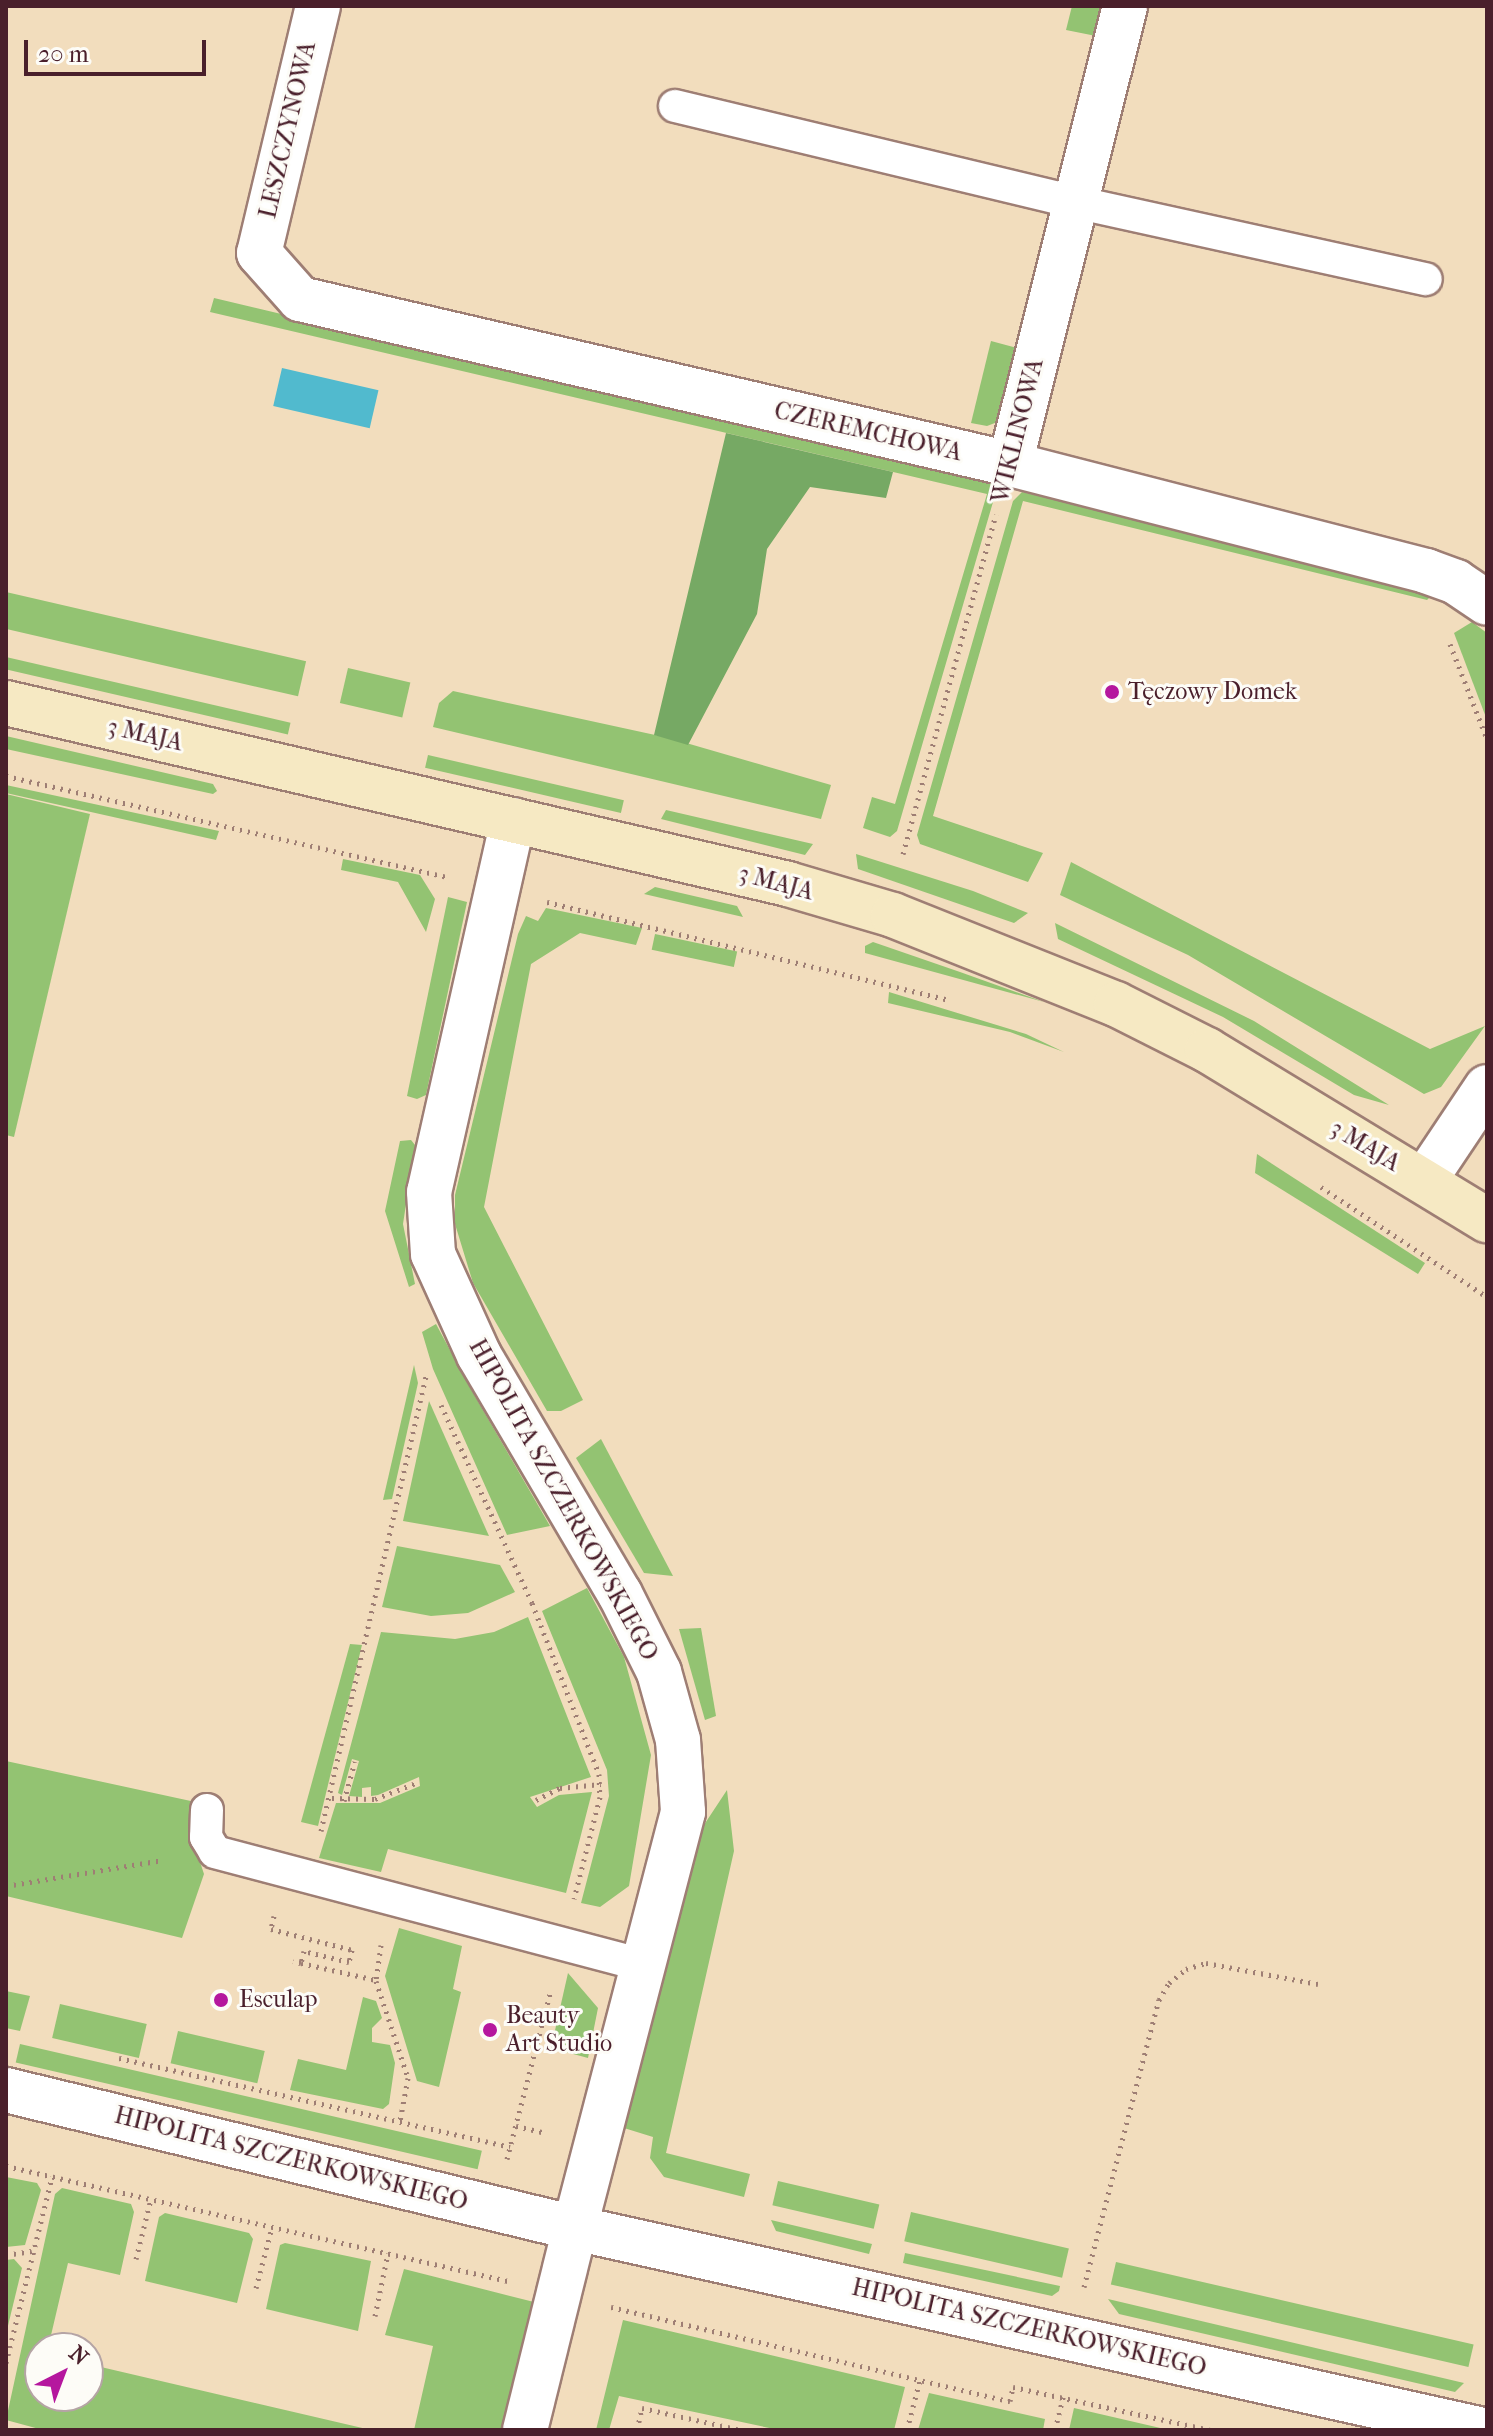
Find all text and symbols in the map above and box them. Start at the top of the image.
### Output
scale bar [28,24,210,74]
street label: LESZCZYNOWA [254,39,322,221]
text: 20 m [38,40,89,68]
street label: WIKLINOWA [986,356,1050,506]
street label: CZEREMCHOWA [771,396,965,468]
place label: Tęczowy Domek [1128,678,1297,706]
marker: Tęczowy Domek [1103,683,1121,701]
street label: 3 MAJA [105,712,185,758]
street label: 3 MAJA [735,859,817,907]
street label: 3 MAJA [1325,1114,1405,1178]
street label: HIPOLITA SZCZERKOWSKIEGO [462,1334,664,1666]
place label: Esculap [239,1986,317,2014]
marker: Esculap [210,1989,232,2011]
place label: Beauty Art Studio [506,2002,612,2058]
marker: Beauty Art Studio [481,2021,499,2039]
street label: HIPOLITA SZCZERKOWSKIEGO [111,2101,471,2217]
street label: HIPOLITA SZCZERKOWSKIEGO [849,2273,1209,2383]
north arrow [24,2332,104,2412]
text: N [64,2340,94,2371]

